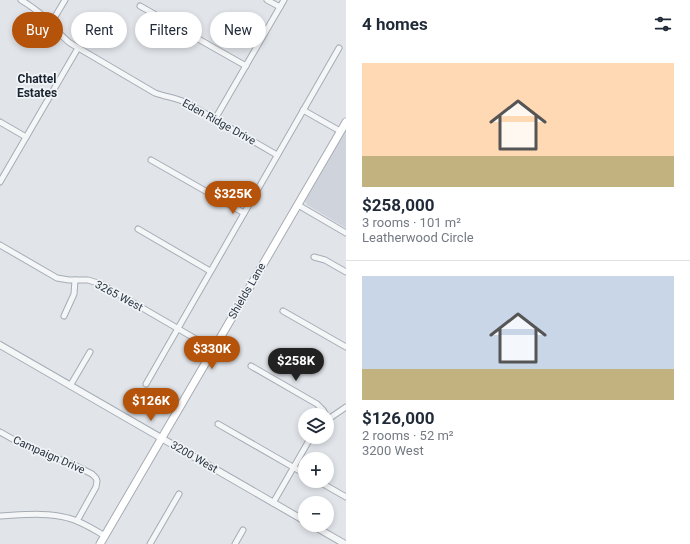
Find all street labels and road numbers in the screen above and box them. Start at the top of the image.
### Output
street label: Eden Ridge Drive [180,96,258,148]
street label: Shields Lane [226,261,268,321]
street label: 3265 West [93,278,145,314]
street label: Campaign Drive [11,433,87,477]
street label: 3200 West [168,438,220,476]

